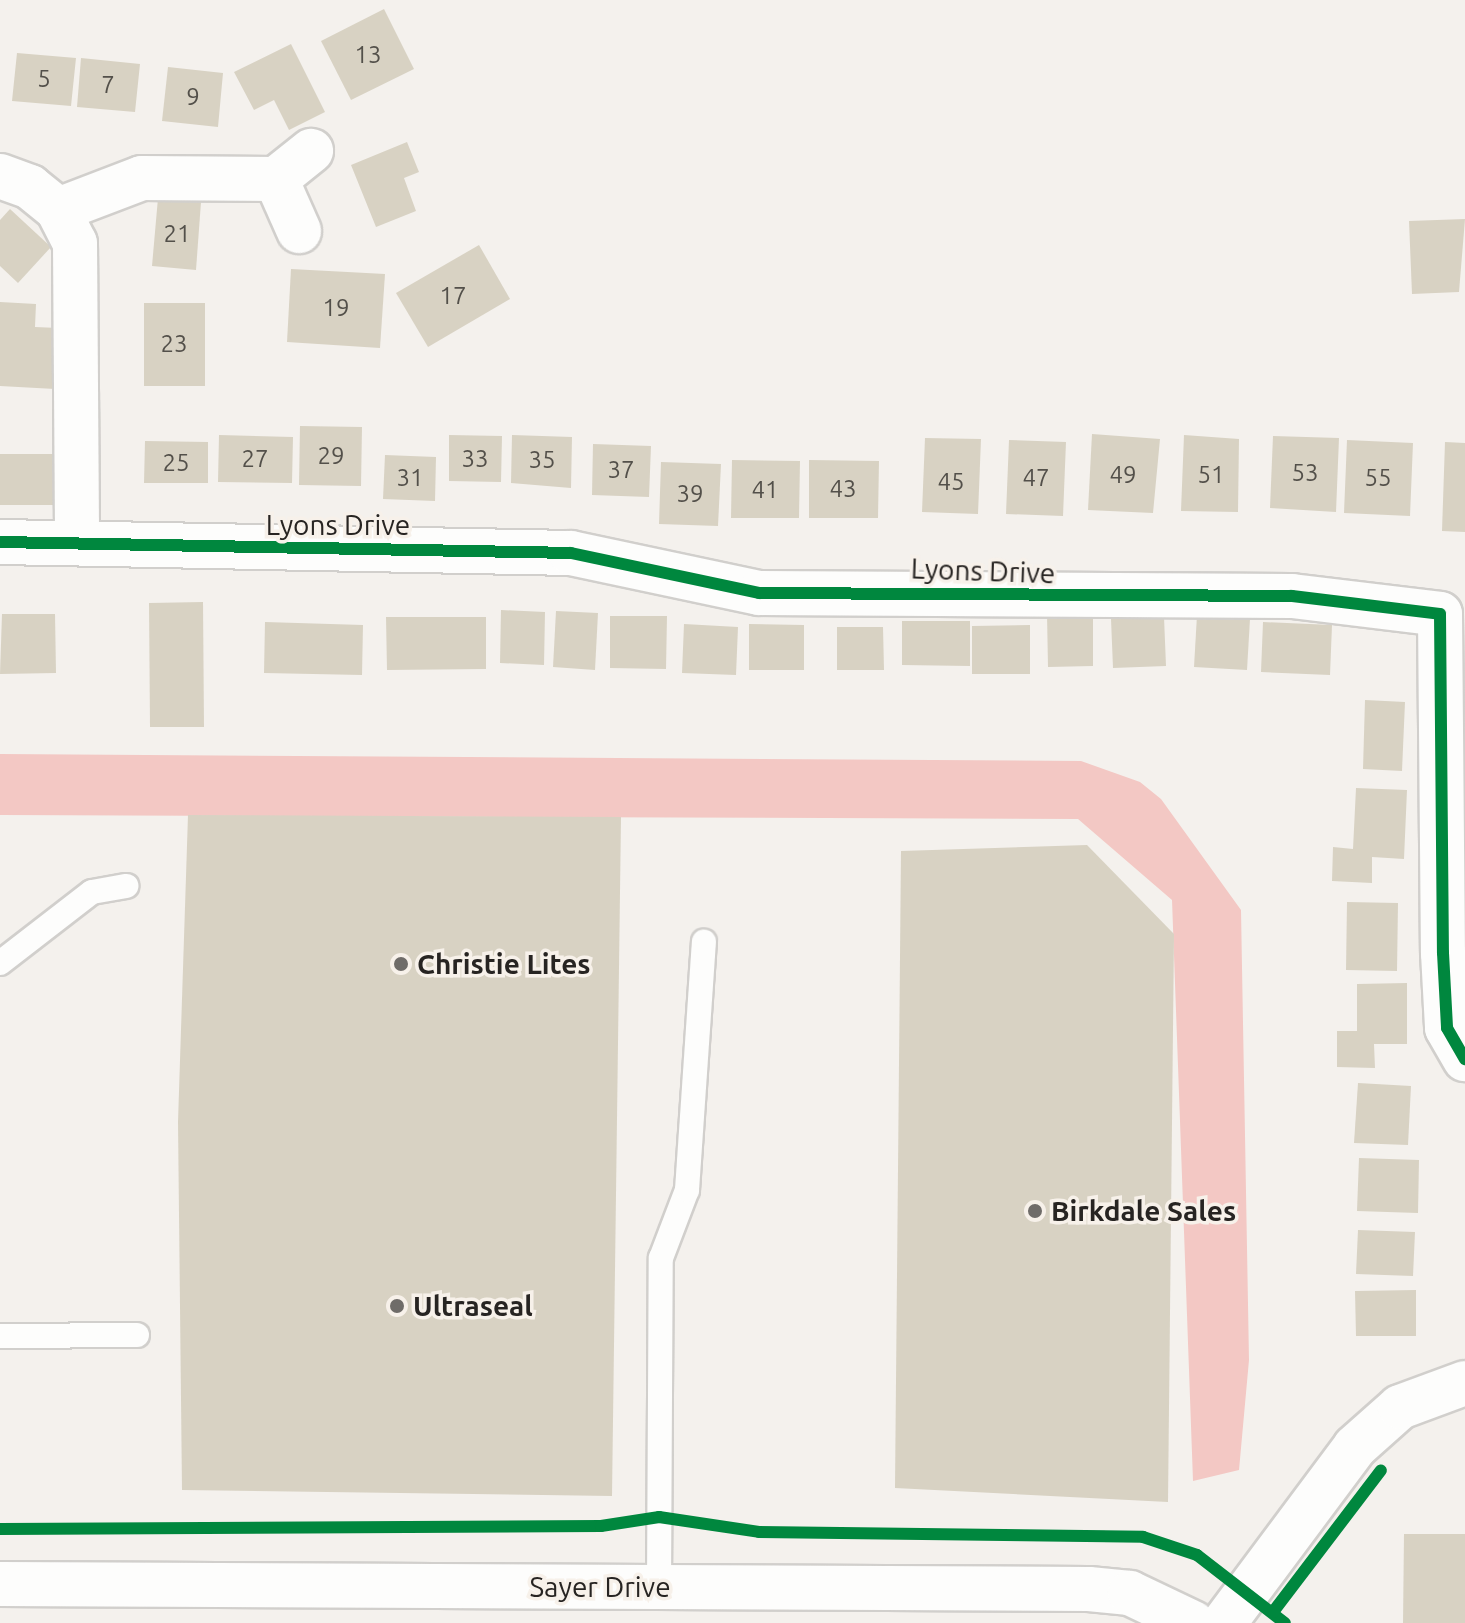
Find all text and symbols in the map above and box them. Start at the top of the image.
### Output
house number: 13 [354,41,382,69]
house number: 5 [37,65,51,93]
house number: 7 [101,71,115,99]
house number: 9 [186,83,200,111]
house number: 21 [163,220,191,248]
house number: 17 [439,282,467,310]
house number: 19 [322,294,350,322]
house number: 23 [160,330,188,358]
house number: 29 [317,442,345,470]
house number: 27 [241,445,269,473]
house number: 33 [461,445,489,473]
house number: 35 [528,446,556,474]
house number: 25 [162,449,190,477]
house number: 37 [607,456,635,484]
house number: 53 [1291,459,1319,487]
house number: 49 [1109,461,1137,489]
house number: 51 [1197,461,1225,489]
house number: 31 [396,464,424,492]
house number: 47 [1022,464,1050,492]
house number: 55 [1364,464,1392,492]
house number: 45 [937,468,965,496]
house number: 43 [829,475,857,503]
house number: 41 [751,476,779,504]
house number: 39 [676,480,704,508]
street label: Lyons Drive [266,508,410,542]
street label: Lyons Drive [910,552,1056,590]
place label: Christie Lites [417,947,591,981]
marker: Christie Lites [392,955,410,973]
place label: Birkdale Sales [1051,1194,1236,1228]
marker: Birkdale Sales [1026,1202,1044,1220]
place label: Ultraseal [413,1289,533,1323]
marker: Ultraseal [388,1297,406,1315]
street label: Sayer Drive [529,1570,671,1604]

